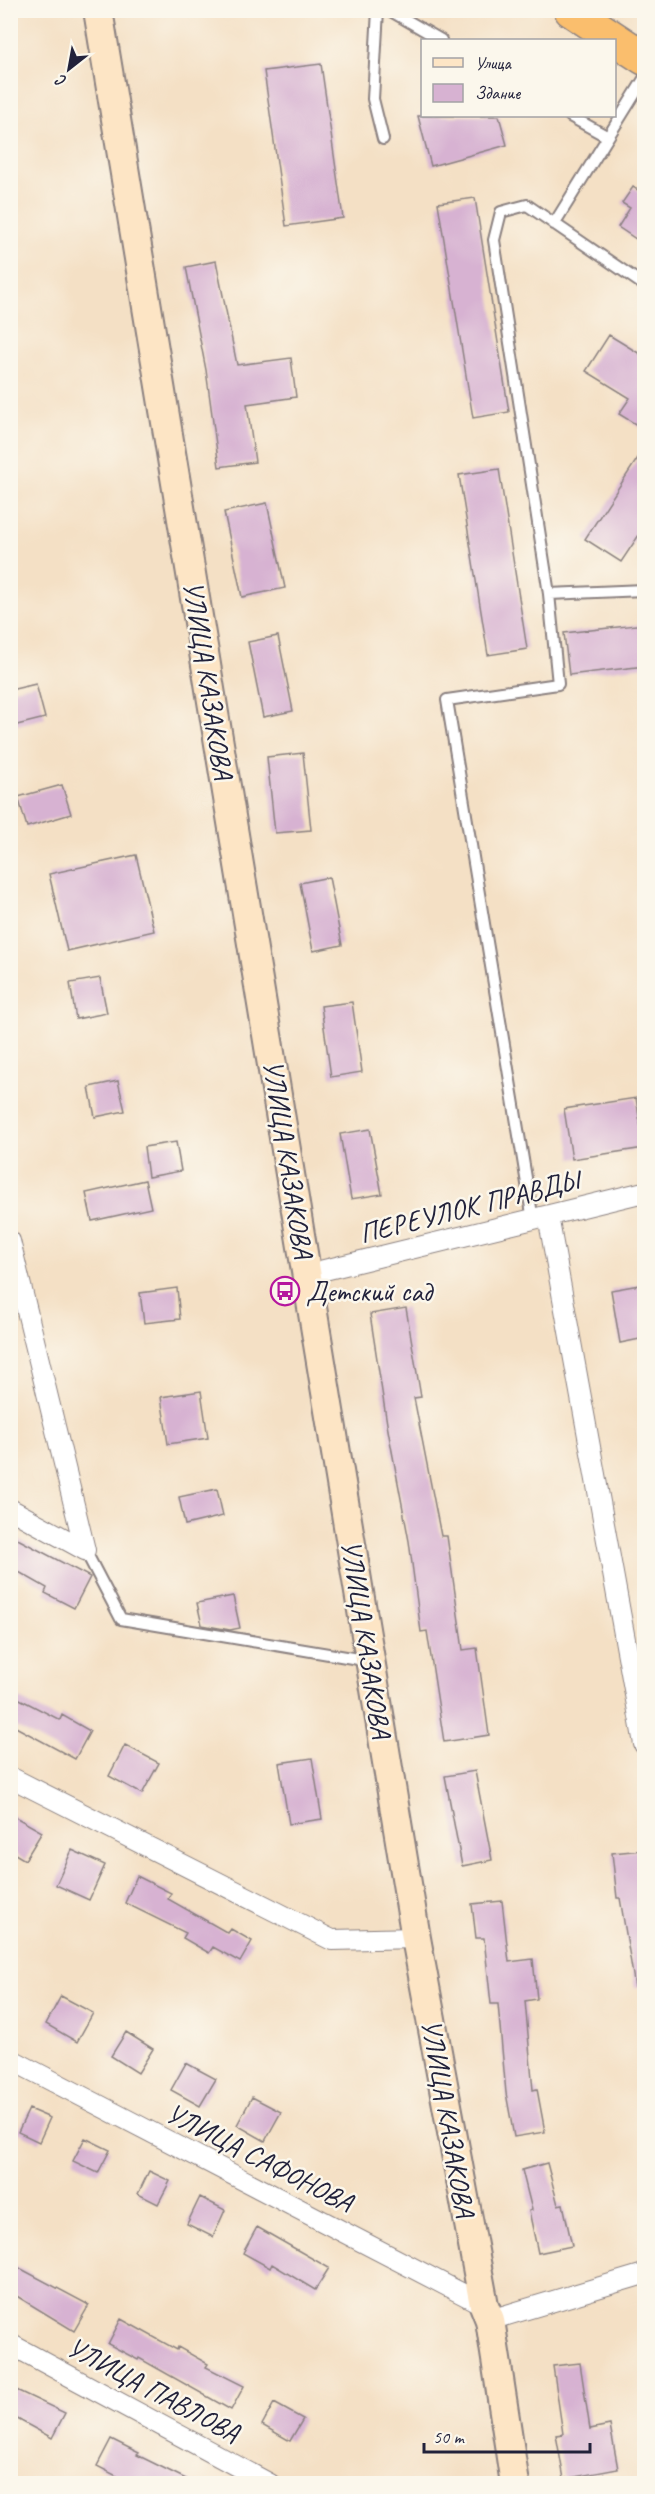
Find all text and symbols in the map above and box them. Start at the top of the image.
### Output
north arrow [39,39,99,99]
legend [421,39,616,117]
text: Улица [475,52,512,74]
text: С [51,69,70,92]
text: Здание [475,82,521,104]
street label: УЛИЦА КАЗАКОВА [176,579,242,784]
street label: УЛИЦА КАЗАКОВА [256,1058,322,1263]
street label: ПЕРЕУЛОК ПРАВДЫ [356,1161,587,1251]
place label: Детский сад [306,1274,435,1309]
bus stop icon: Детский сад [269,1275,301,1307]
street label: УЛИЦА КАЗАКОВА [334,1538,400,1743]
street label: УЛИЦА КАЗАКОВА [414,2017,483,2222]
street label: УЛИЦА САФОНОВА [160,2095,361,2220]
street label: УЛИЦА ПАВЛОВА [61,2329,247,2450]
scale bar [424,2416,590,2454]
text: 50 m [433,2426,466,2448]

